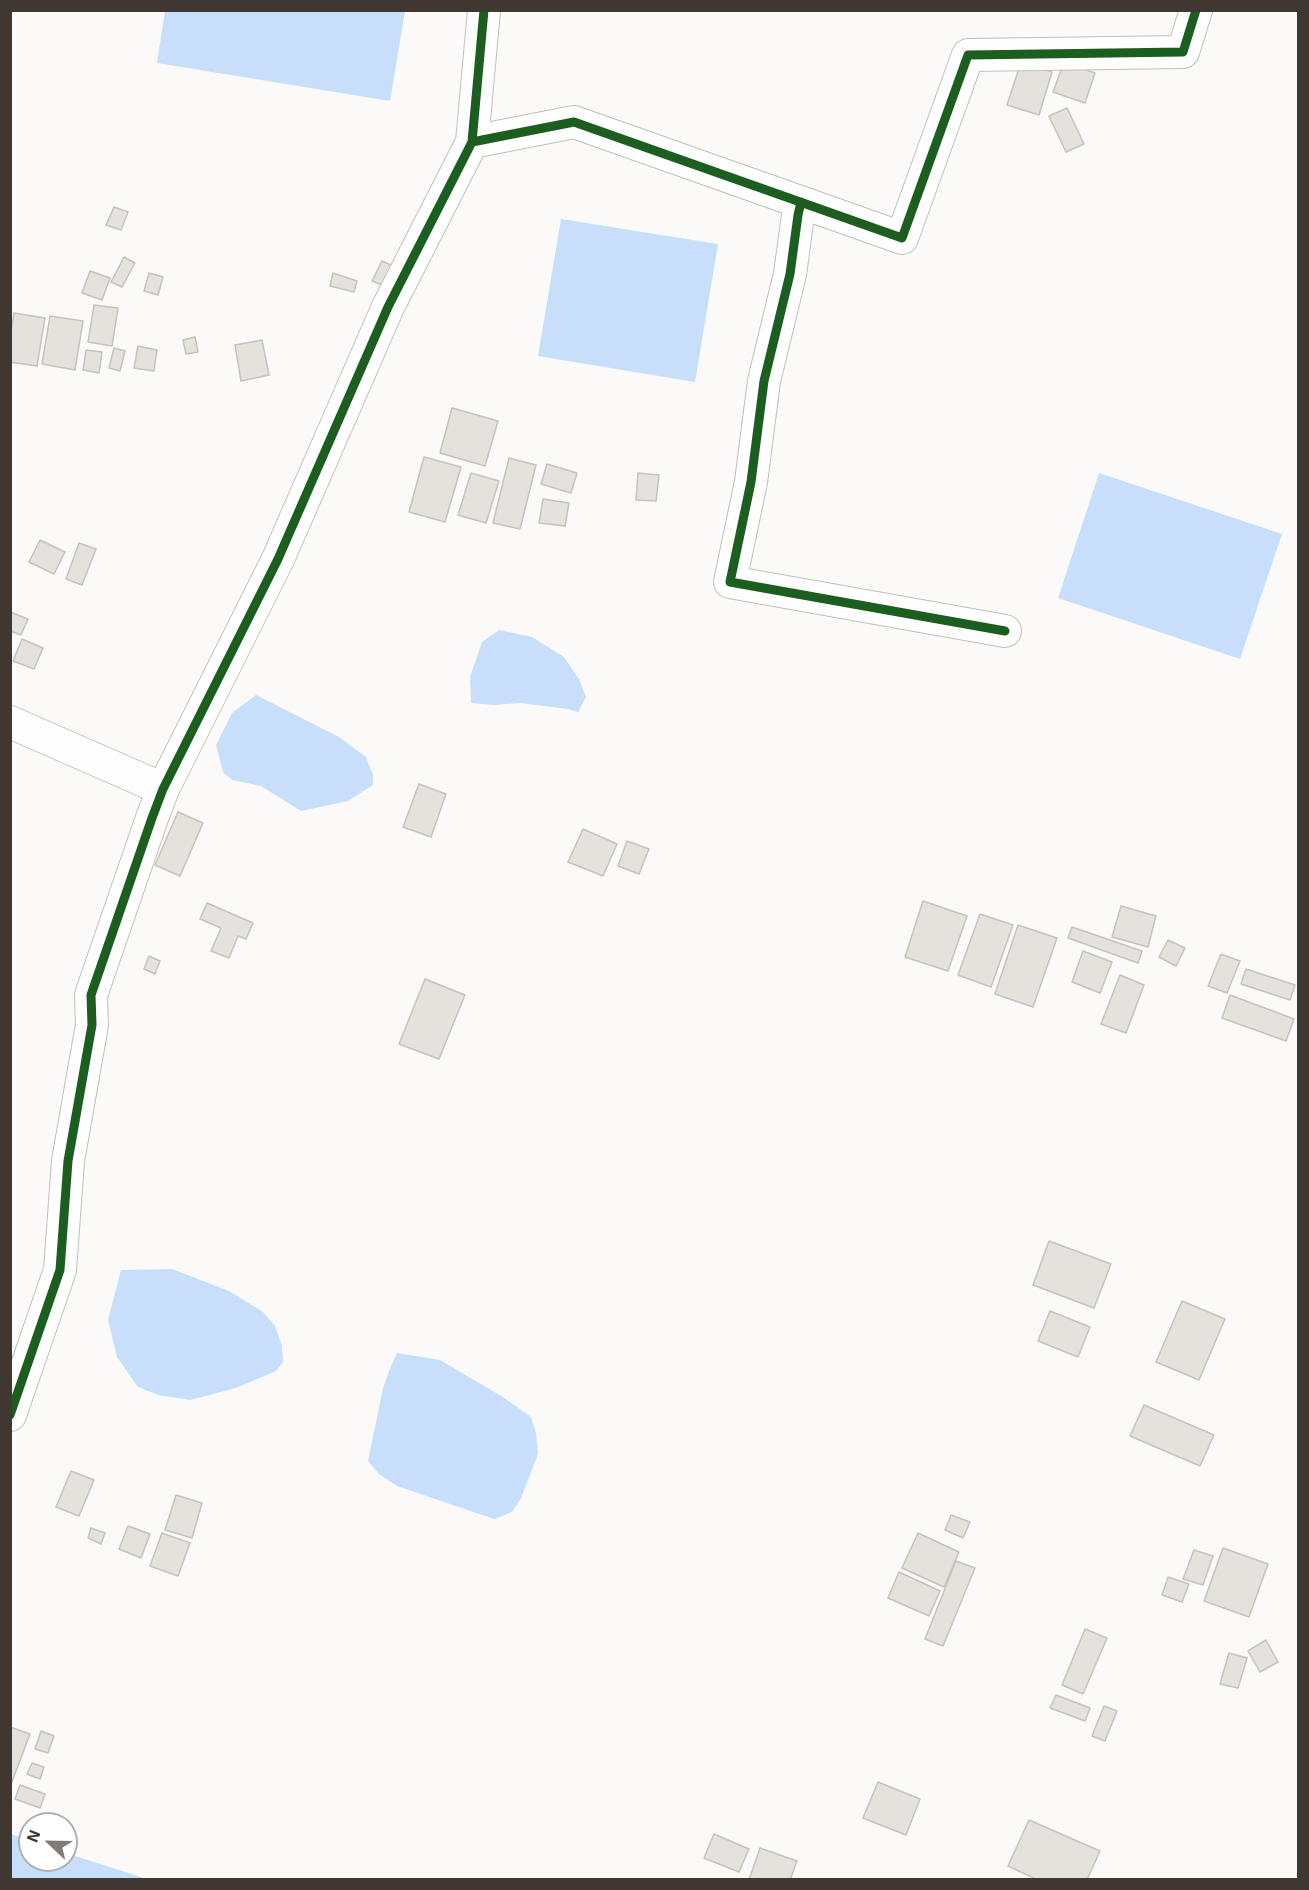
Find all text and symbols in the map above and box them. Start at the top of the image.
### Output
north arrow [18,1812,78,1872]
text: N [22,1827,44,1845]

